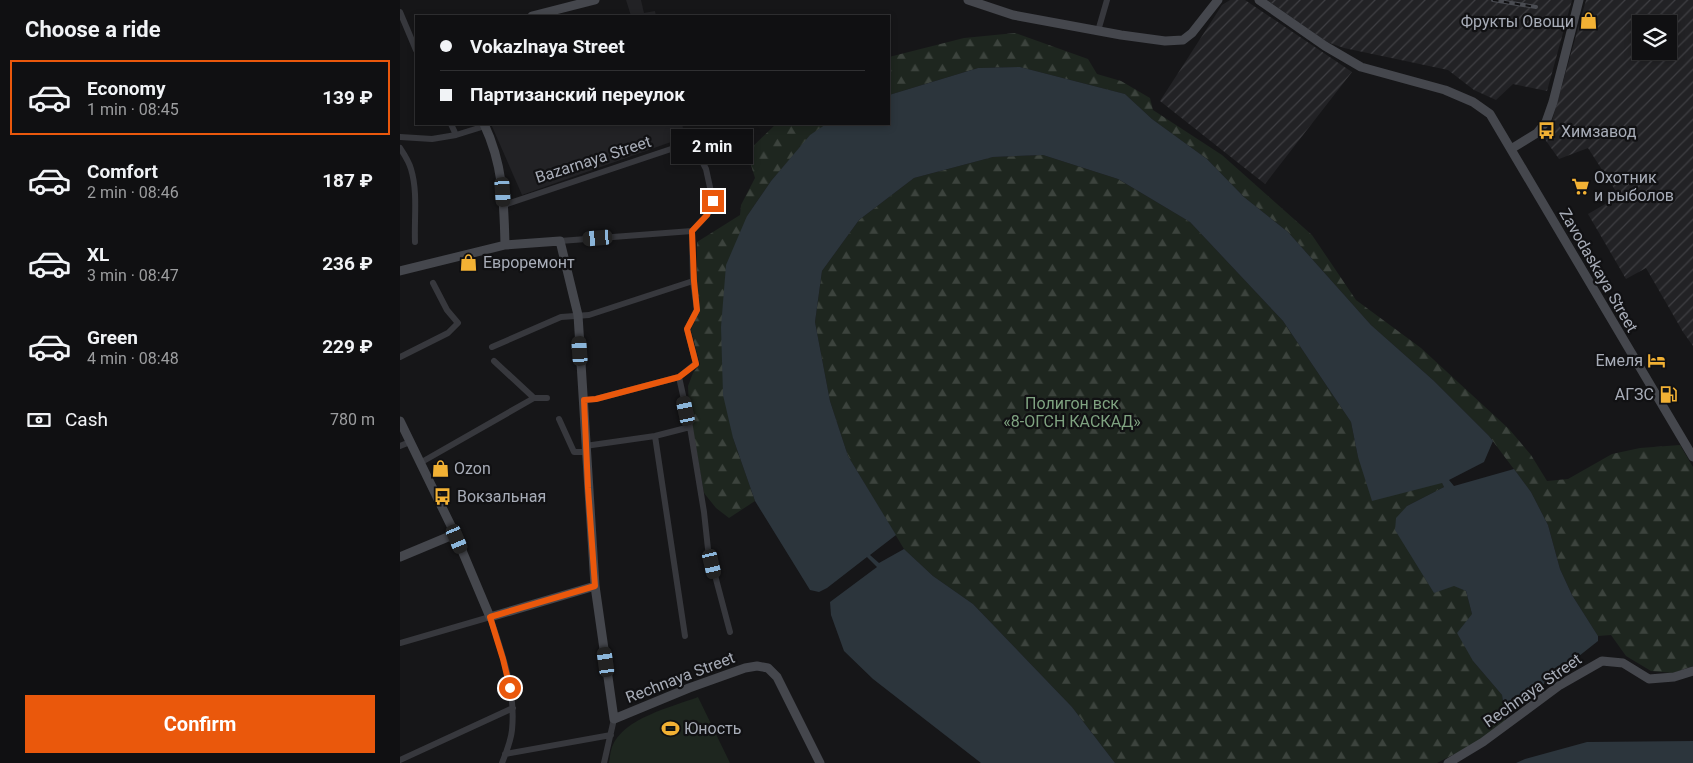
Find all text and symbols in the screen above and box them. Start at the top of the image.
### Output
shop icon: Фрукты Овощи [1578,11,1598,31]
place label: Фрукты Овощи [1461,12,1574,31]
map controls [1632,15,1677,60]
button: layers [1632,15,1677,60]
text: Choose a ride [25,17,161,42]
text: Vokazlnaya Street [470,35,625,58]
icon: car [27,75,72,120]
text: Economy [87,77,166,100]
text: Партизанский переулок [470,83,685,106]
text: 139 ₽ [322,86,373,109]
text: 1 min · 08:45 [87,100,179,119]
bus stop icon: Химзавод [1537,121,1557,141]
place label: Химзавод [1561,122,1637,141]
callout: 2 min [672,128,754,164]
street label: Bazarnaya Street [533,132,653,187]
text: 2 min [692,137,732,156]
icon: car [27,158,72,203]
text: Comfort [87,160,158,183]
place label: Охотник и рыболов [1594,168,1674,205]
text: 187 ₽ [322,169,373,192]
supermarket icon: Охотник и рыболов [1570,176,1590,196]
car [494,177,511,207]
text: 2 min · 08:46 [87,183,179,202]
route end [702,190,724,212]
street label: Zavodaskaya Street [1555,205,1642,336]
car [582,229,613,247]
icon: car [27,241,72,286]
text: XL [87,243,109,266]
text: 236 ₽ [322,252,373,275]
shop icon: Евроремонт [459,252,479,272]
place label: Евроремонт [483,253,575,272]
text: 3 min · 08:47 [87,266,179,285]
icon: car [27,324,72,369]
text: Green [87,326,138,349]
text: 229 ₽ [322,335,373,358]
car [571,336,588,366]
text: 4 min · 08:48 [87,349,179,368]
hotel icon: Емеля [1647,350,1667,370]
place label: Емеля [1596,351,1643,370]
fuel station icon: АГЗС [1658,384,1678,404]
place label: АГЗС [1615,385,1654,404]
park label: Полигон вск «8-ОГСН КАСКАД» [1003,394,1141,431]
car [675,395,696,427]
icon: cash [25,406,53,434]
text: Cash [65,408,108,431]
text: 780 m [330,410,375,429]
shop icon: Ozon [430,458,450,478]
place label: Ozon [454,459,491,478]
bus stop icon: Вокзальная [433,486,453,506]
place label: Вокзальная [457,487,546,506]
car [444,522,469,556]
car [701,548,722,580]
car [596,646,615,678]
street label: Rechnaya Street [623,648,737,707]
street label: Rechnaya Street [1480,650,1585,731]
route start [499,677,521,699]
button: Confirm [25,695,375,753]
sports icon: Юность [660,718,680,738]
place label: Юность [684,719,741,738]

